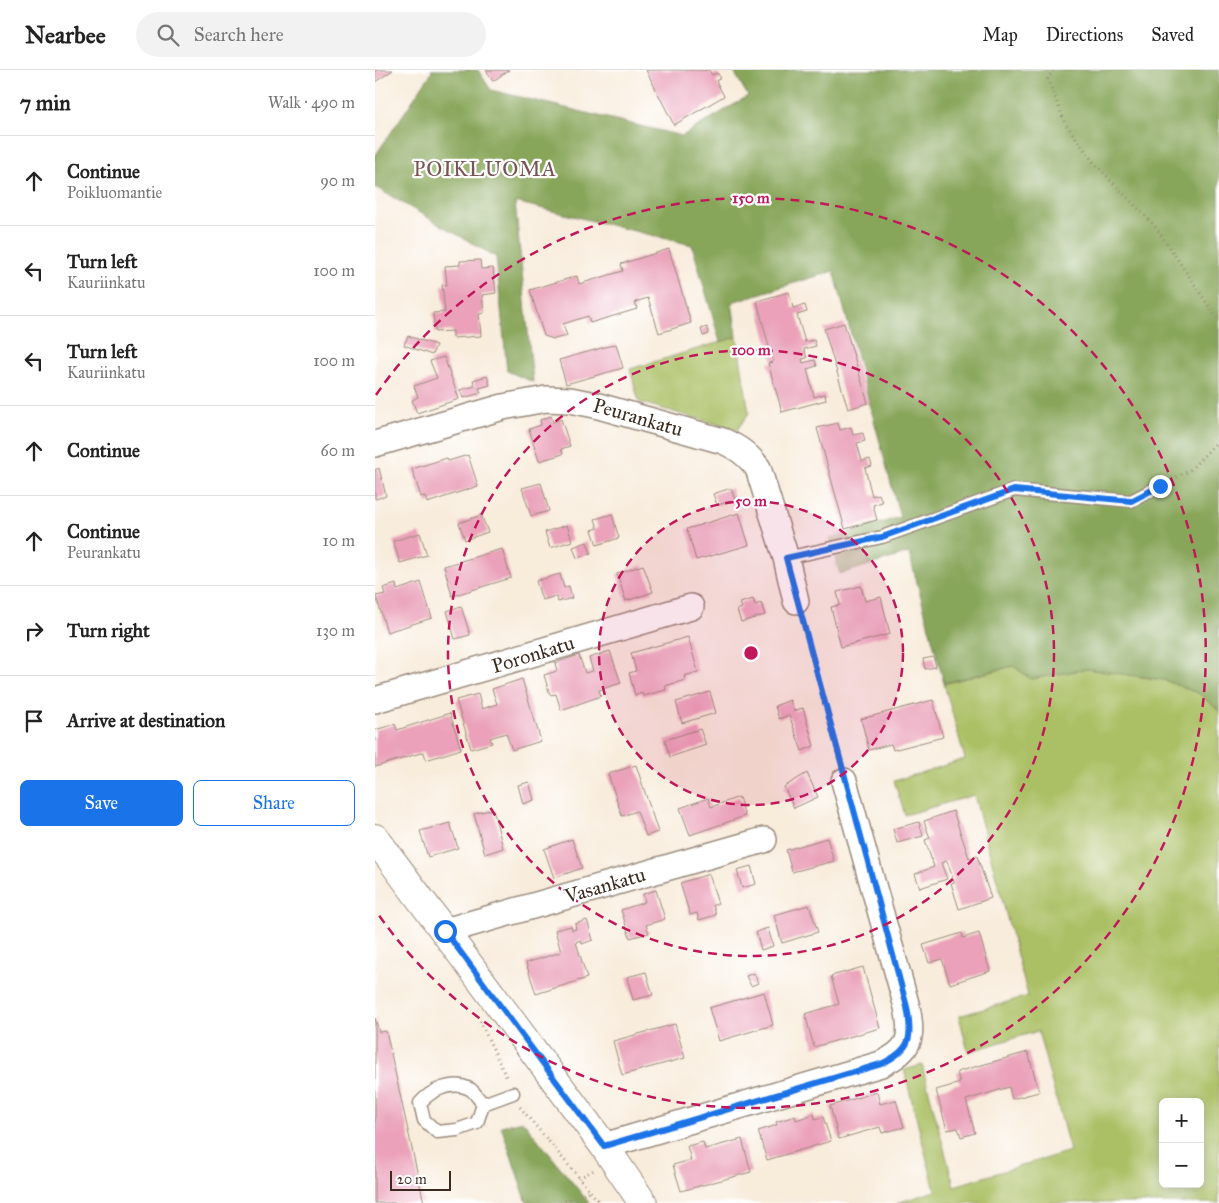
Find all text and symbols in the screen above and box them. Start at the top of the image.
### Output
search box [136,12,486,57]
text: Nearbee [25,20,106,50]
icon: search [154,21,182,49]
text: Search here [194,23,284,46]
text: Map [982,24,1018,46]
text: Directions [1046,24,1123,46]
text: Saved [1151,24,1194,46]
text: 7 min [20,90,71,116]
text: Walk · 490 m [268,93,355,112]
district label: POIKLUOMA [413,156,557,182]
text: Continue [67,160,140,183]
icon: ahead [20,167,48,195]
text: 90 m [320,171,355,190]
text: Poikluomantie [67,183,162,202]
text: 150 m [732,189,770,207]
text: Turn left [67,250,137,273]
icon: left [20,257,48,285]
text: 100 m [313,261,355,280]
text: Kauriinkatu [67,273,145,292]
text: Turn left [67,340,137,363]
text: 100 m [731,341,771,359]
icon: left [20,347,48,375]
text: 100 m [313,351,355,370]
text: Kauriinkatu [67,363,145,382]
street label: Peurankatu [590,393,686,441]
icon: ahead [20,437,48,465]
text: Continue [67,439,140,462]
text: 60 m [321,441,355,460]
route end [1149,475,1172,498]
text: 50 m [735,492,767,510]
text: Continue [67,520,140,543]
icon: ahead [20,527,48,555]
text: 10 m [323,531,355,550]
text: Peurankatu [67,543,141,562]
icon: right [20,617,48,645]
text: Turn right [67,619,150,642]
text: 130 m [316,621,355,640]
street label: Poronkatu [489,630,577,678]
centre of rings [742,644,760,662]
icon: arrive [20,707,48,735]
text: Arrive at destination [67,709,225,732]
button: Save [20,780,183,826]
button: Share [193,780,355,826]
street label: Vasankatu [561,862,648,908]
route start [434,920,457,943]
map controls [1159,1098,1204,1188]
button: + [1159,1098,1204,1143]
button: − [1159,1143,1204,1188]
scale bar [390,1168,451,1191]
text: 20 m [397,1171,427,1188]

